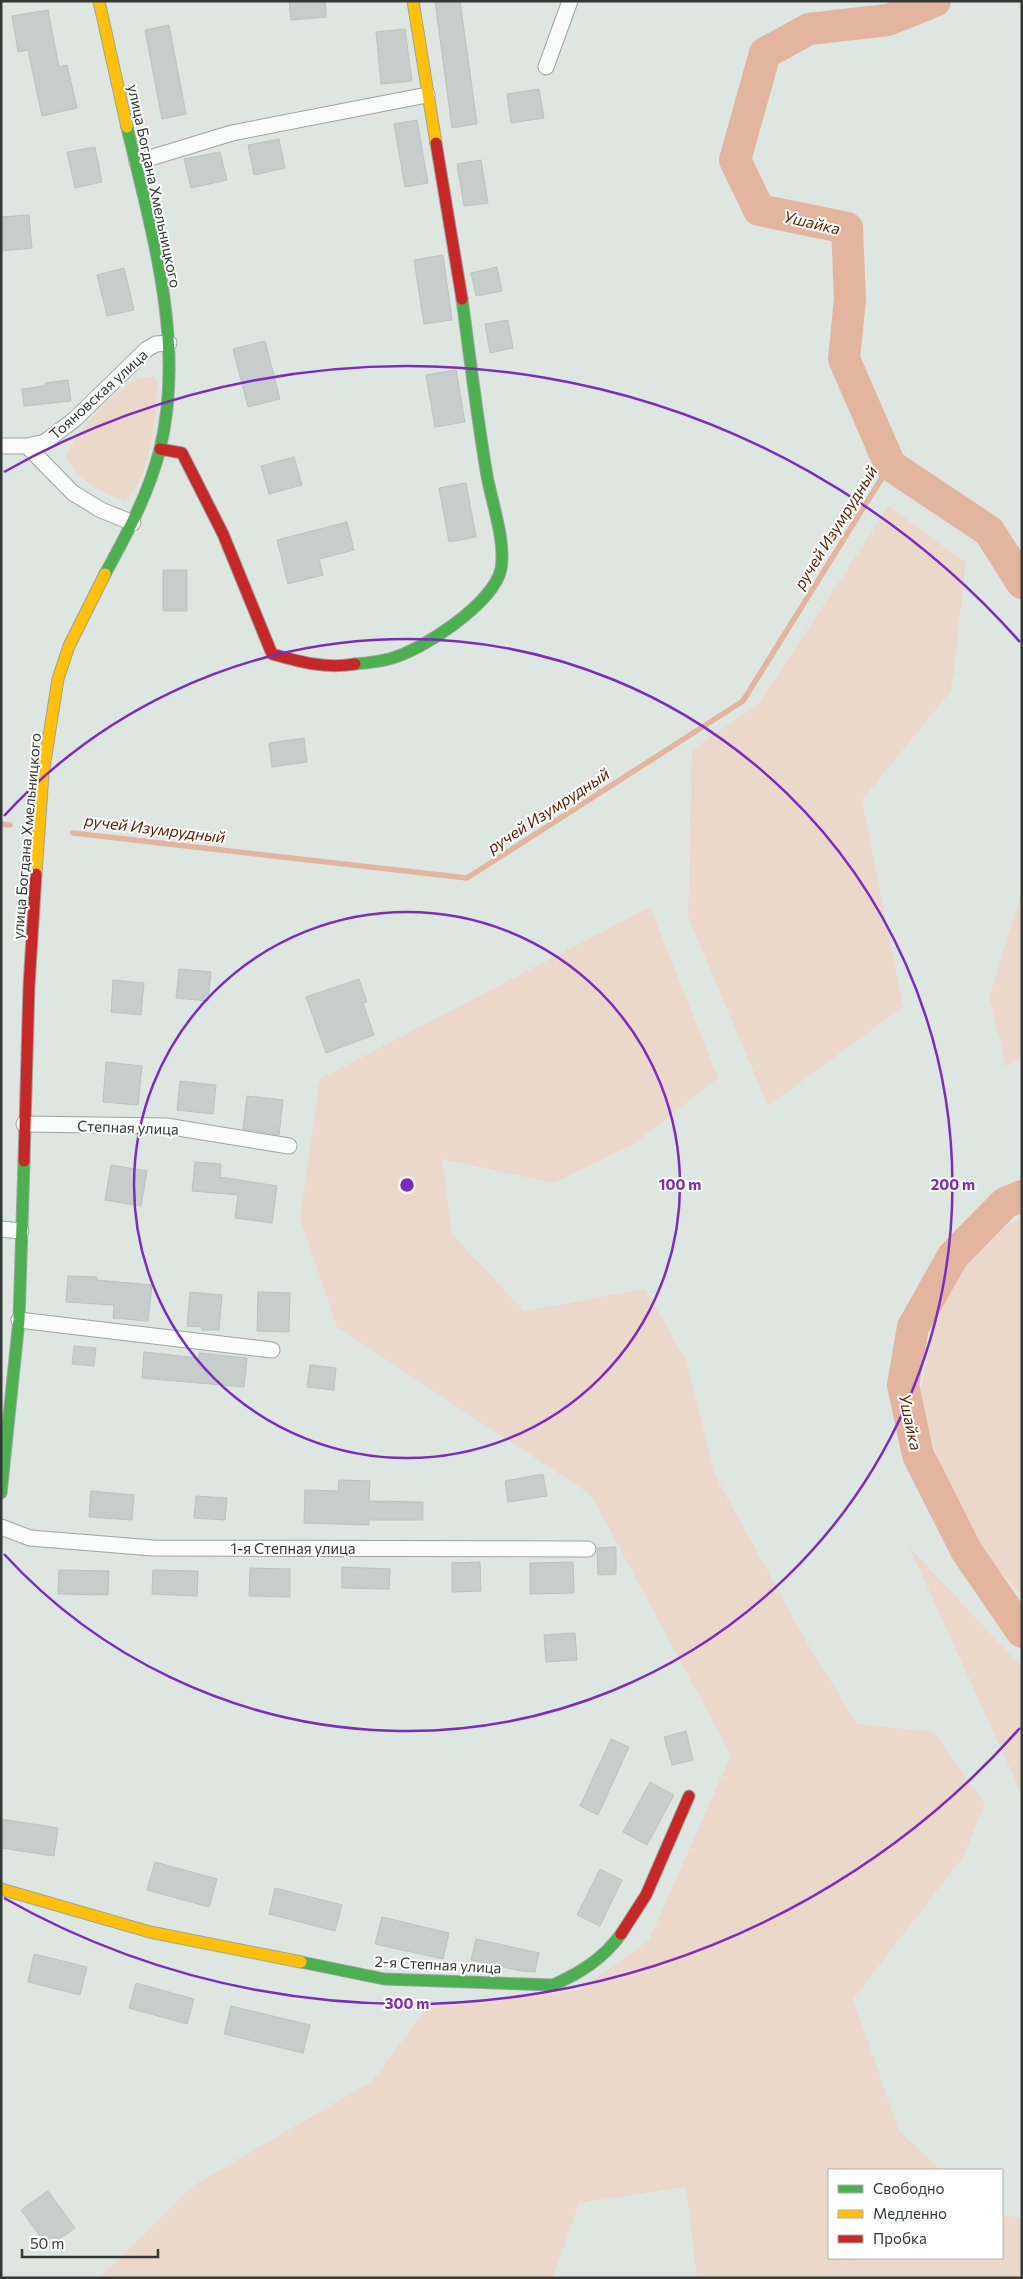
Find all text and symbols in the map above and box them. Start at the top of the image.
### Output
street label: улица Богдана Хмельницкого [125,83,185,289]
water label: Ушайка [782,206,842,238]
street label: Тояновская улица [45,345,151,443]
water label: ручей Изумрудный [789,462,881,593]
street label: улица Богдана Хмельницкого [8,732,44,940]
water label: ручей Изумрудный [483,763,613,857]
water label: ручей Изумрудный [83,810,226,846]
street label: Степная улица [77,1116,179,1138]
text: 100 m [659,1175,701,1193]
text: 200 m [931,1175,975,1193]
centre of rings [398,1176,416,1194]
water label: Ушайка [896,1392,926,1452]
street label: 1-я Степная улица [230,1539,356,1557]
street label: 2-я Степная улица [374,1952,502,1976]
text: 300 m [385,1994,429,2012]
legend [828,2169,1003,2259]
text: Свободно [873,2179,944,2197]
text: Медленно [873,2204,947,2222]
scale bar [22,2226,159,2258]
text: Пробка [873,2229,927,2247]
text: 50 m [30,2234,64,2252]

